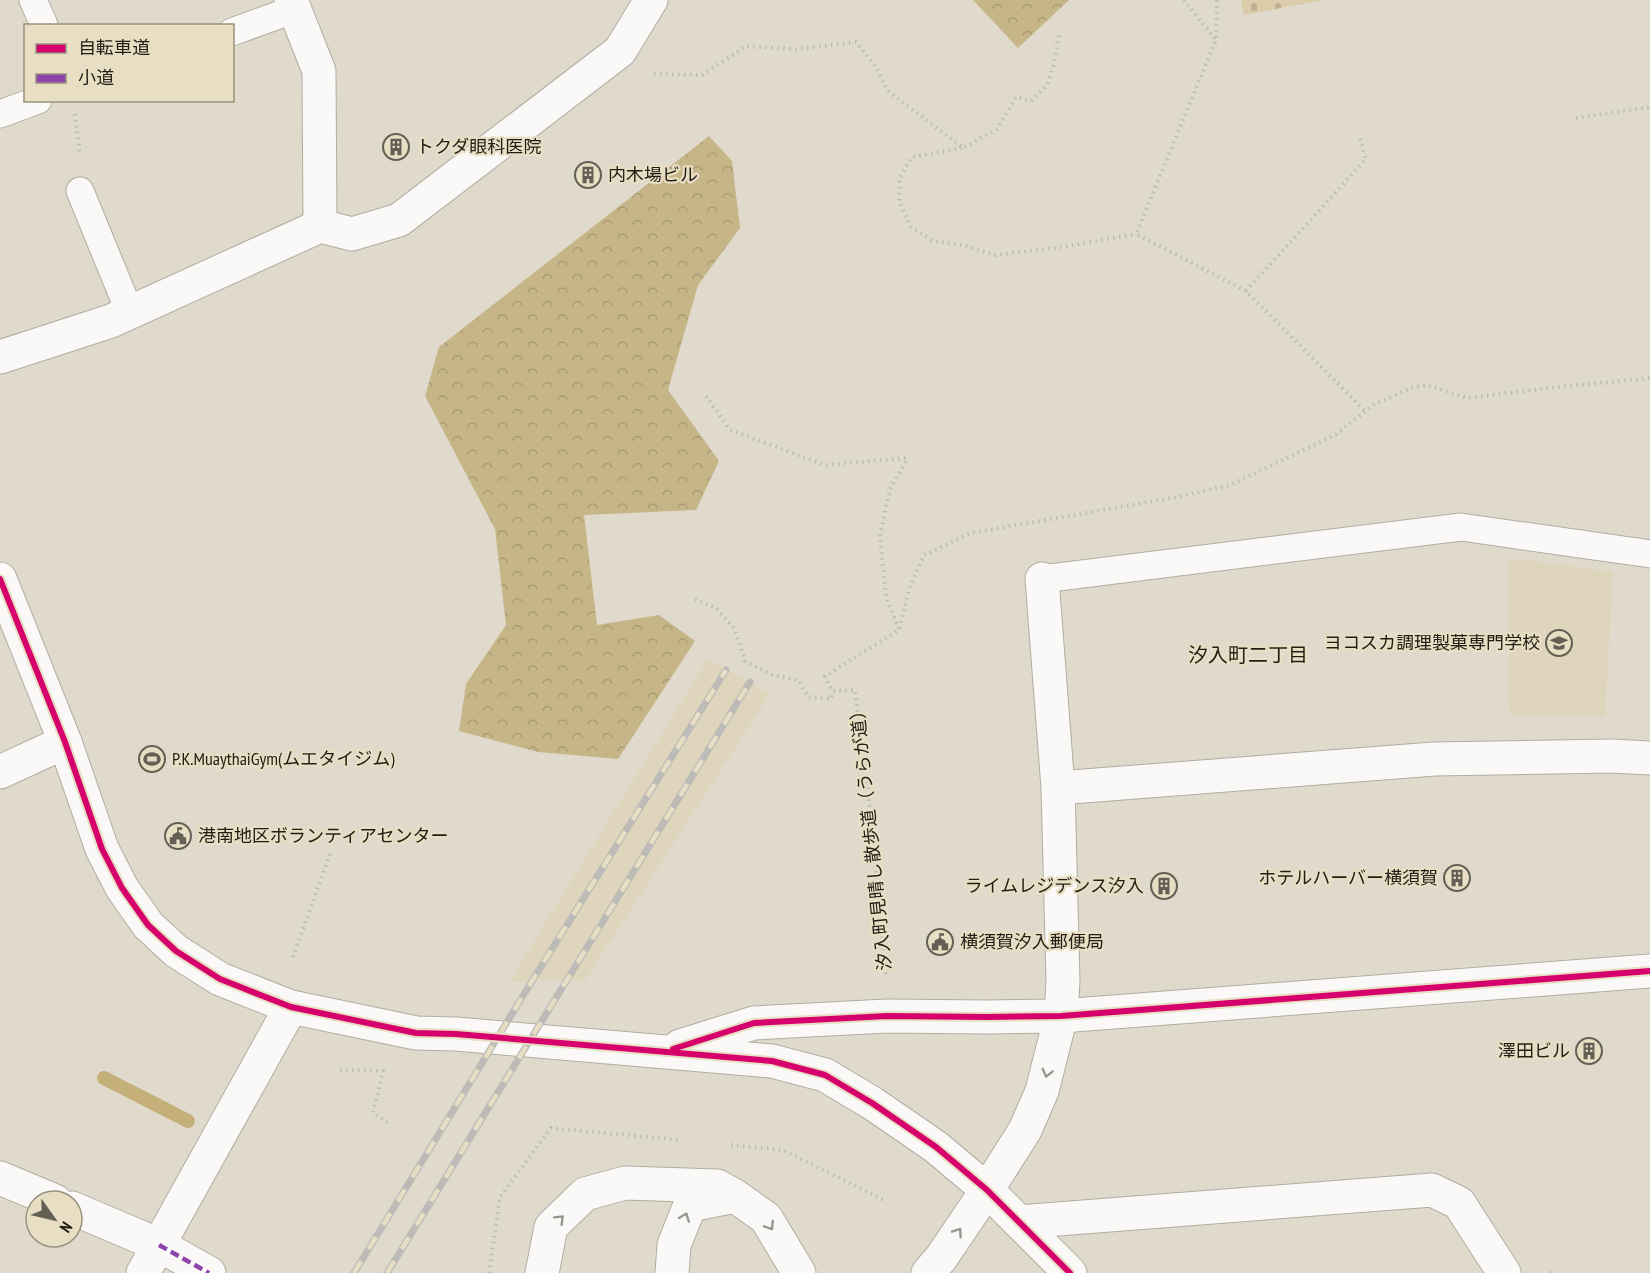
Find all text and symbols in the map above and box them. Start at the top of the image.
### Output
legend [24,24,234,102]
text: 自転車道 [78,36,150,59]
text: 小道 [78,66,114,89]
building icon: トクダ眼科医院 [381,132,411,162]
place label: トクダ眼科医院 [416,135,541,158]
building icon: 内木場ビル [573,160,603,190]
place label: 内木場ビル [608,163,698,186]
school or university icon: ヨコスカ調理製菓専門学校 [1544,628,1574,658]
place label: ヨコスカ調理製菓専門学校 [1324,631,1540,654]
district label: 汐入町二丁目 [1188,642,1308,668]
street label: 汐入町見晴し散歩道（うらが道） [845,701,896,972]
sports icon: P.K.MuaythaiGym(ムエタイジム) [137,744,167,774]
place label: P.K.MuaythaiGym(ムエタイジム) [172,747,395,770]
public building icon: 港南地区ボランティアセンター [163,821,193,851]
place label: 港南地区ボランティアセンター [198,824,449,847]
building icon: ホテルハーバー横須賀 [1442,863,1472,893]
place label: ホテルハーバー横須賀 [1258,866,1438,889]
building icon: ライムレジデンス汐入 [1149,871,1179,901]
place label: ライムレジデンス汐入 [965,874,1144,897]
public building icon: 横須賀汐入郵便局 [925,927,955,957]
place label: 横須賀汐入郵便局 [960,930,1104,953]
building icon: 澤田ビル [1574,1036,1604,1066]
place label: 澤田ビル [1498,1039,1570,1062]
one-way arrow [1042,1068,1055,1078]
north arrow [24,1189,84,1249]
one-way arrow [678,1212,691,1223]
one-way arrow [552,1215,563,1226]
text: N [56,1218,77,1237]
one-way arrow [763,1219,774,1230]
one-way arrow [951,1228,962,1239]

